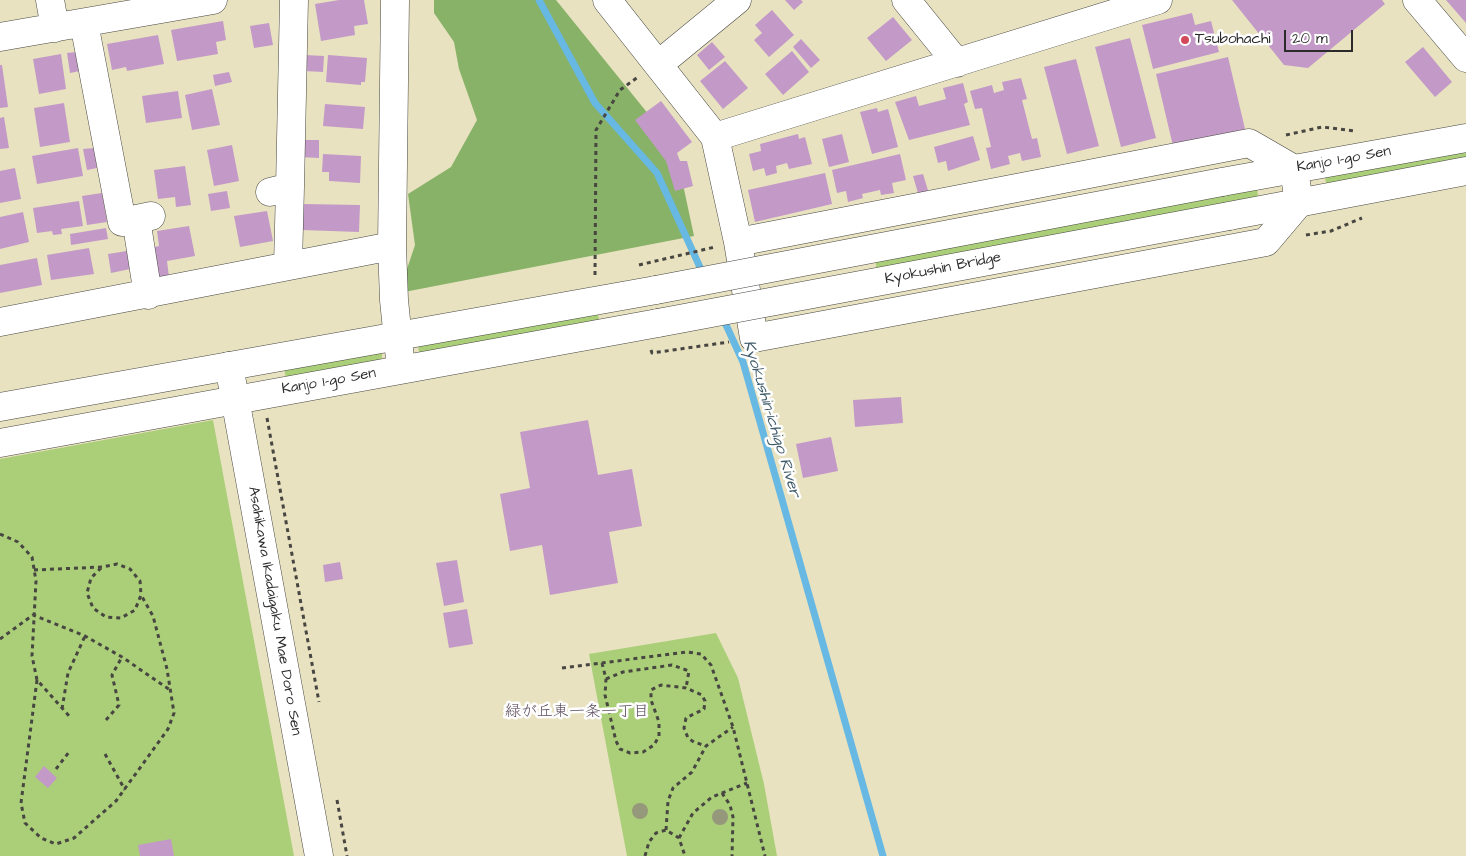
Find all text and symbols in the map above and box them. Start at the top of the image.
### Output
scale bar [1286,20,1355,52]
text: 20 m [1292,28,1328,49]
place label: Tsubohachi [1195,31,1271,49]
marker: Tsubohachi [1179,34,1191,46]
street label: Kanjo 1-go Sen [1295,143,1393,177]
street label: Kyokushin Bridge [883,249,1003,289]
water label: Kyokushin-ichigo River [738,338,804,500]
street label: Kanjo 1-go Sen [280,365,378,399]
street label: Asahikawa Ikadaigaku Mae Doro Sen [243,485,305,737]
district label: 緑が丘東一条一丁目 [505,703,649,723]

